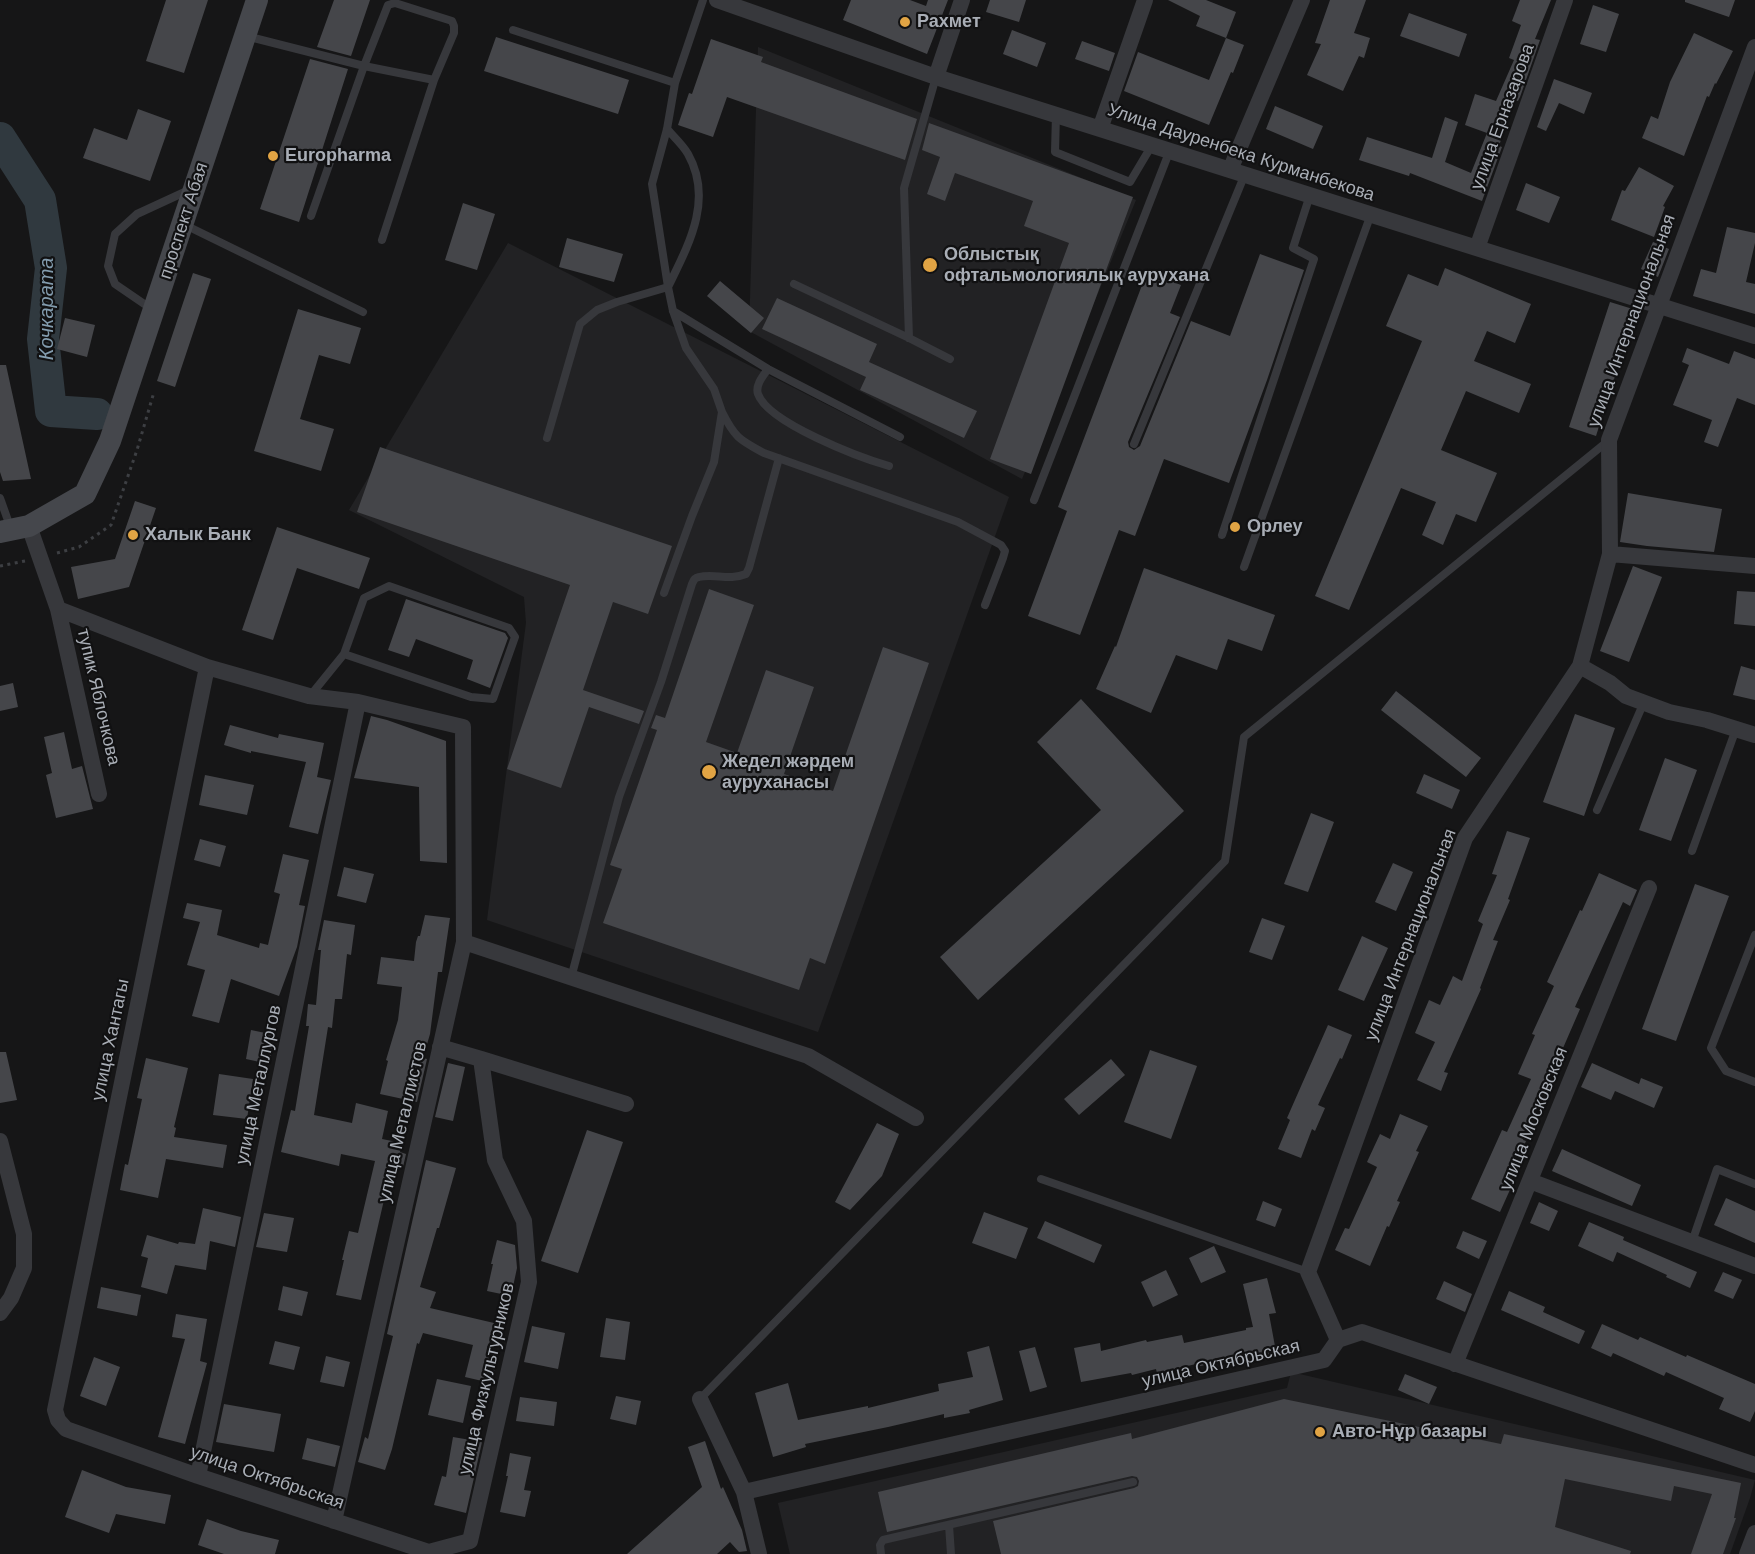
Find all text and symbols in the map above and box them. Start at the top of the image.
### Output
place label: Рахмет [917,11,981,33]
marker: Рахмет [898,15,912,29]
street label: улица Ерназарова [1467,41,1539,193]
street label: Улица Дауренбека Курманбекова [1105,100,1377,206]
place label: Europharma [285,145,391,167]
marker: Europharma [266,149,280,163]
street label: проспект Абая [155,160,213,282]
street label: улица Интернациональная [1583,211,1681,431]
place label: Облыстық офтальмологиялық аурухана [944,244,1209,286]
marker: Облыстық офтальмологиялық аурухана [921,256,939,274]
water label: Кочкарата [35,258,59,360]
place label: Орлеу [1247,516,1303,538]
marker: Орлеу [1228,520,1242,534]
place label: Халык Банк [145,524,251,546]
marker: Халык Банк [126,528,140,542]
street label: тупик Яблочкова [72,626,124,768]
place label: Жедел жәрдем ауруханасы [722,751,854,794]
marker: Жедел жәрдем ауруханасы [700,763,718,781]
street label: улица Интернациональная [1361,826,1461,1044]
street label: улица Хантагы [88,977,134,1103]
street label: улица Металлургов [232,1003,286,1167]
street label: улица Металлистов [374,1039,432,1205]
street label: улица Московская [1495,1044,1573,1194]
street label: улица Физкультурников [454,1281,520,1477]
street label: улица Октябрьская [1140,1335,1302,1393]
place label: Авто-Нұр базары [1332,1421,1487,1443]
marker: Авто-Нұр базары [1313,1425,1327,1439]
street label: улица Октябрьская [187,1442,347,1514]

